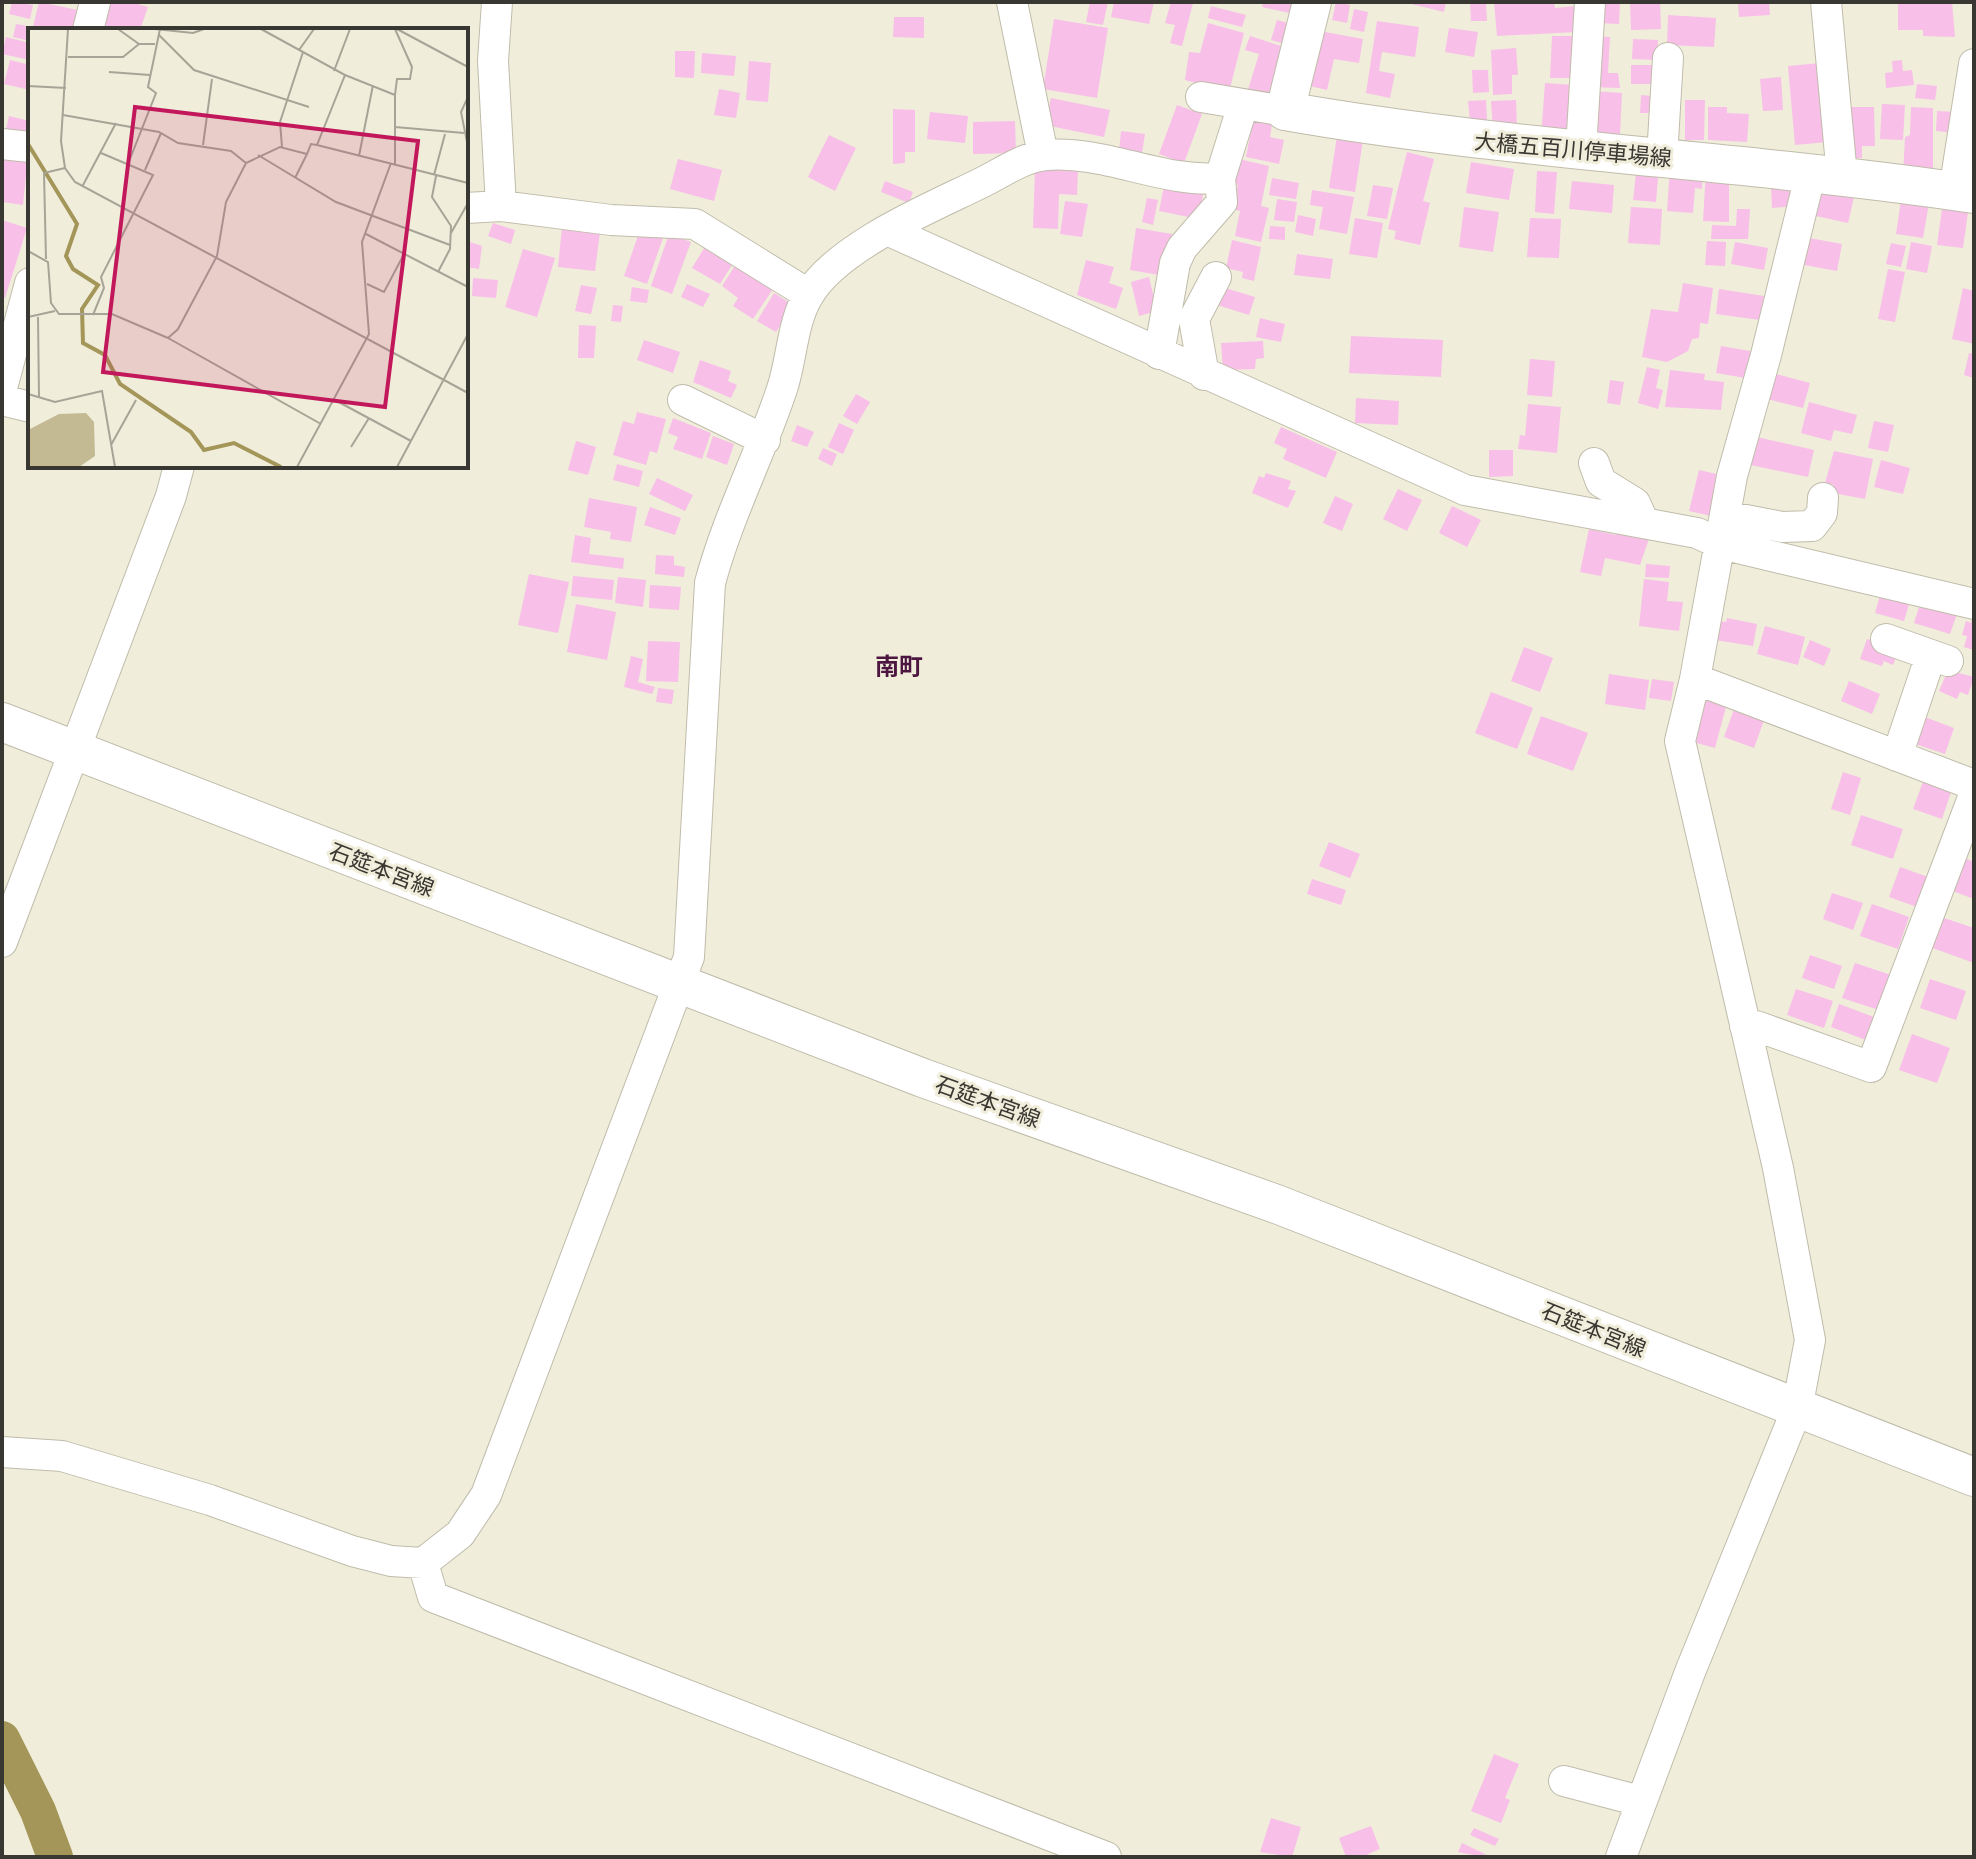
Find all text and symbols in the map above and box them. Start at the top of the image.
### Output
inset map [28,28,468,468]
street label: 大橋五百川停車場線 [1473,126,1673,172]
district label: 南町 [875,650,923,682]
street label: 石筵本宮線 [325,836,439,902]
street label: 石筵本宮線 [931,1069,1045,1133]
street label: 石筵本宮線 [1538,1295,1650,1363]

